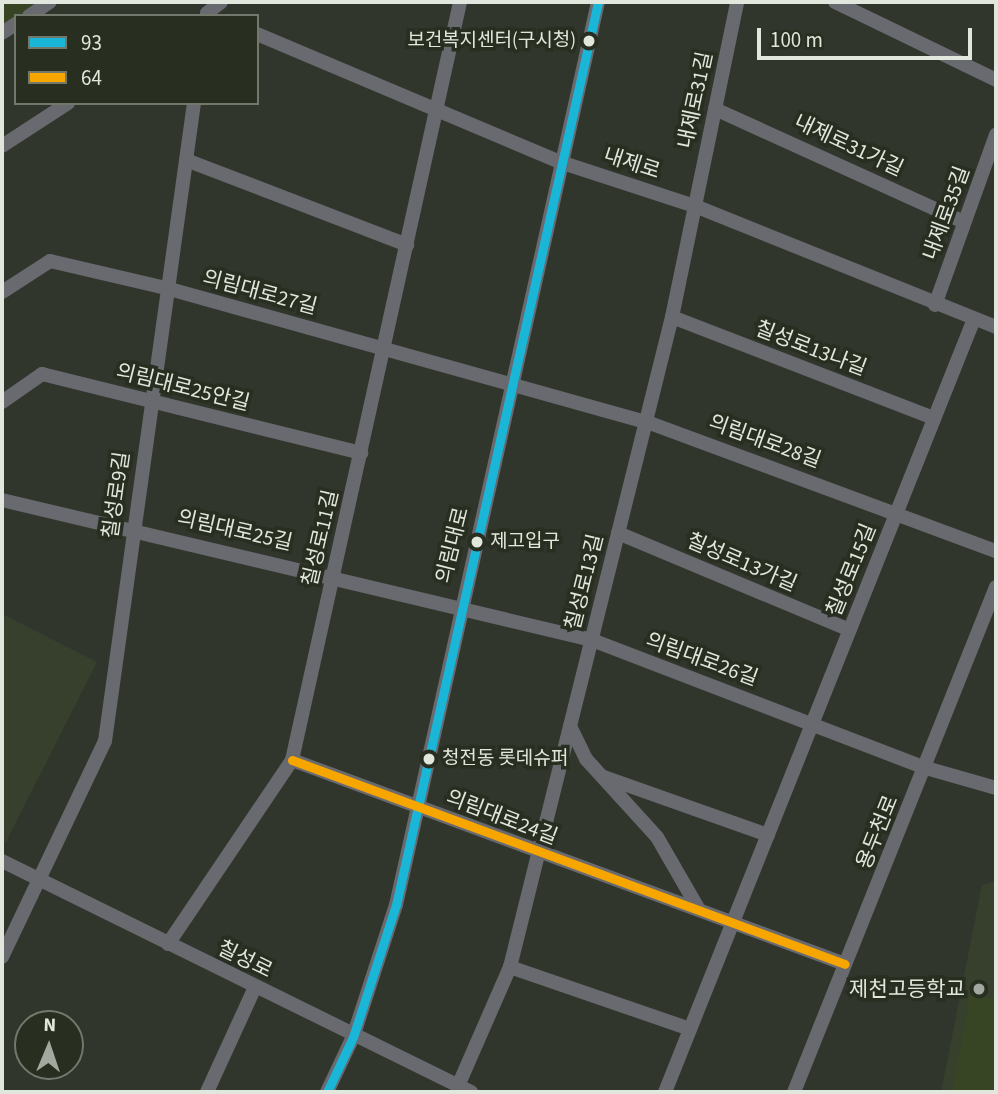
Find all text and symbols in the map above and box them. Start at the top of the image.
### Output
legend [14,14,259,105]
scale bar [760,14,975,58]
text: 100 m [770,25,823,55]
text: 93 [81,28,102,58]
place label: 보건복지센터(구시청) [407,30,576,52]
marker: 보건복지센터(구시청) [582,34,596,48]
street label: 내제로31길 [672,49,718,151]
text: 64 [81,63,102,93]
street label: 내제로31가길 [790,109,908,181]
street label: 내제로 [601,142,663,184]
street label: 내제로35길 [917,163,975,263]
street label: 의림대로27길 [200,265,320,319]
street label: 칠성로13나길 [752,315,870,381]
street label: 의림대로25안길 [114,358,252,416]
street label: 의림대로28길 [705,409,825,473]
street label: 칠성로9길 [97,450,135,540]
street label: 칠성로11길 [297,487,343,589]
street label: 의림대로 [430,504,474,586]
street label: 의림대로25길 [175,505,295,555]
street label: 칠성로15길 [821,520,881,620]
street label: 칠성로13가길 [683,527,801,597]
place label: 제고입구 [490,531,560,553]
street label: 칠성로13길 [560,531,608,633]
marker: 제고입구 [470,535,484,549]
street label: 의림대로26길 [642,627,762,691]
place label: 청전동 롯데슈퍼 [442,748,568,770]
marker: 청전동 롯데슈퍼 [422,752,436,766]
street label: 의림대로24길 [443,784,561,850]
street label: 용두천로 [851,791,903,873]
street label: 칠성로 [213,935,277,983]
place label: 제천고등학교 [849,976,965,1002]
marker: 제천고등학교 [971,981,987,997]
north arrow [14,1010,84,1080]
text: N [43,1012,56,1039]

